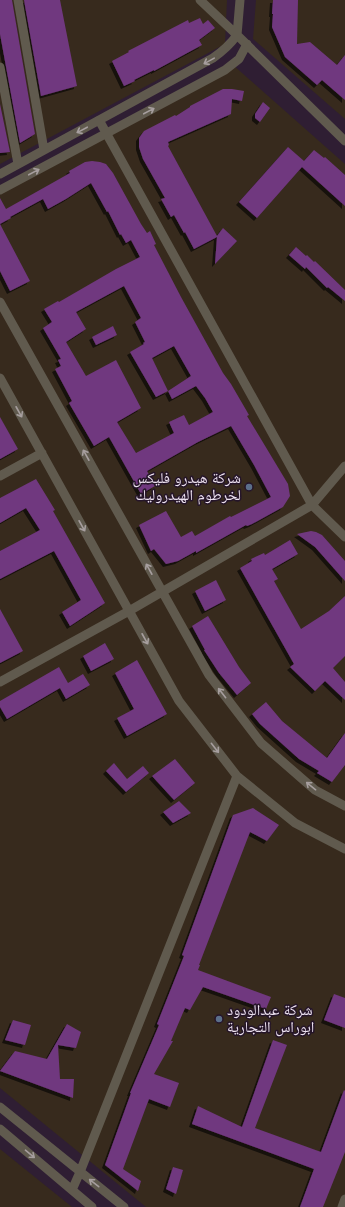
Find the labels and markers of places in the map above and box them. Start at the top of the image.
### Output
place label: شركة هيدرو فليكس لخرطوم الهيدروليك [133,467,241,506]
marker: شركة هيدرو فليكس لخرطوم الهيدروليك [244,482,254,492]
place label: شركة عبدالودود ابوراس التجارية [227,999,314,1038]
marker: شركة عبدالودود ابوراس التجارية [214,1014,224,1024]

